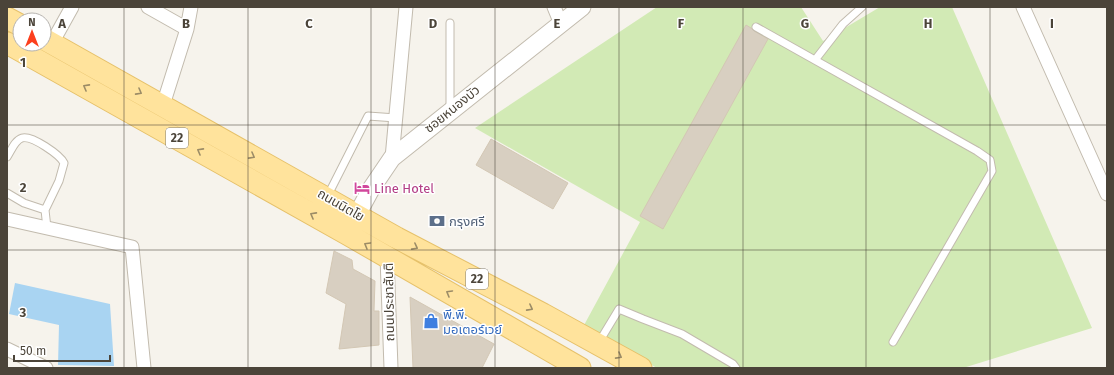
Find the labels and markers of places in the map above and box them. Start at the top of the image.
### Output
hotel icon: Line Hotel [353,179,371,197]
place label: Line Hotel [374,181,434,196]
bank icon: กรุงศรี [428,212,446,230]
place label: กรุงศรี [449,214,485,229]
place label: พี.พี. มอเตอร์เวย์ [443,307,502,337]
shop icon: พี.พี. มอเตอร์เวย์ [422,312,440,330]

